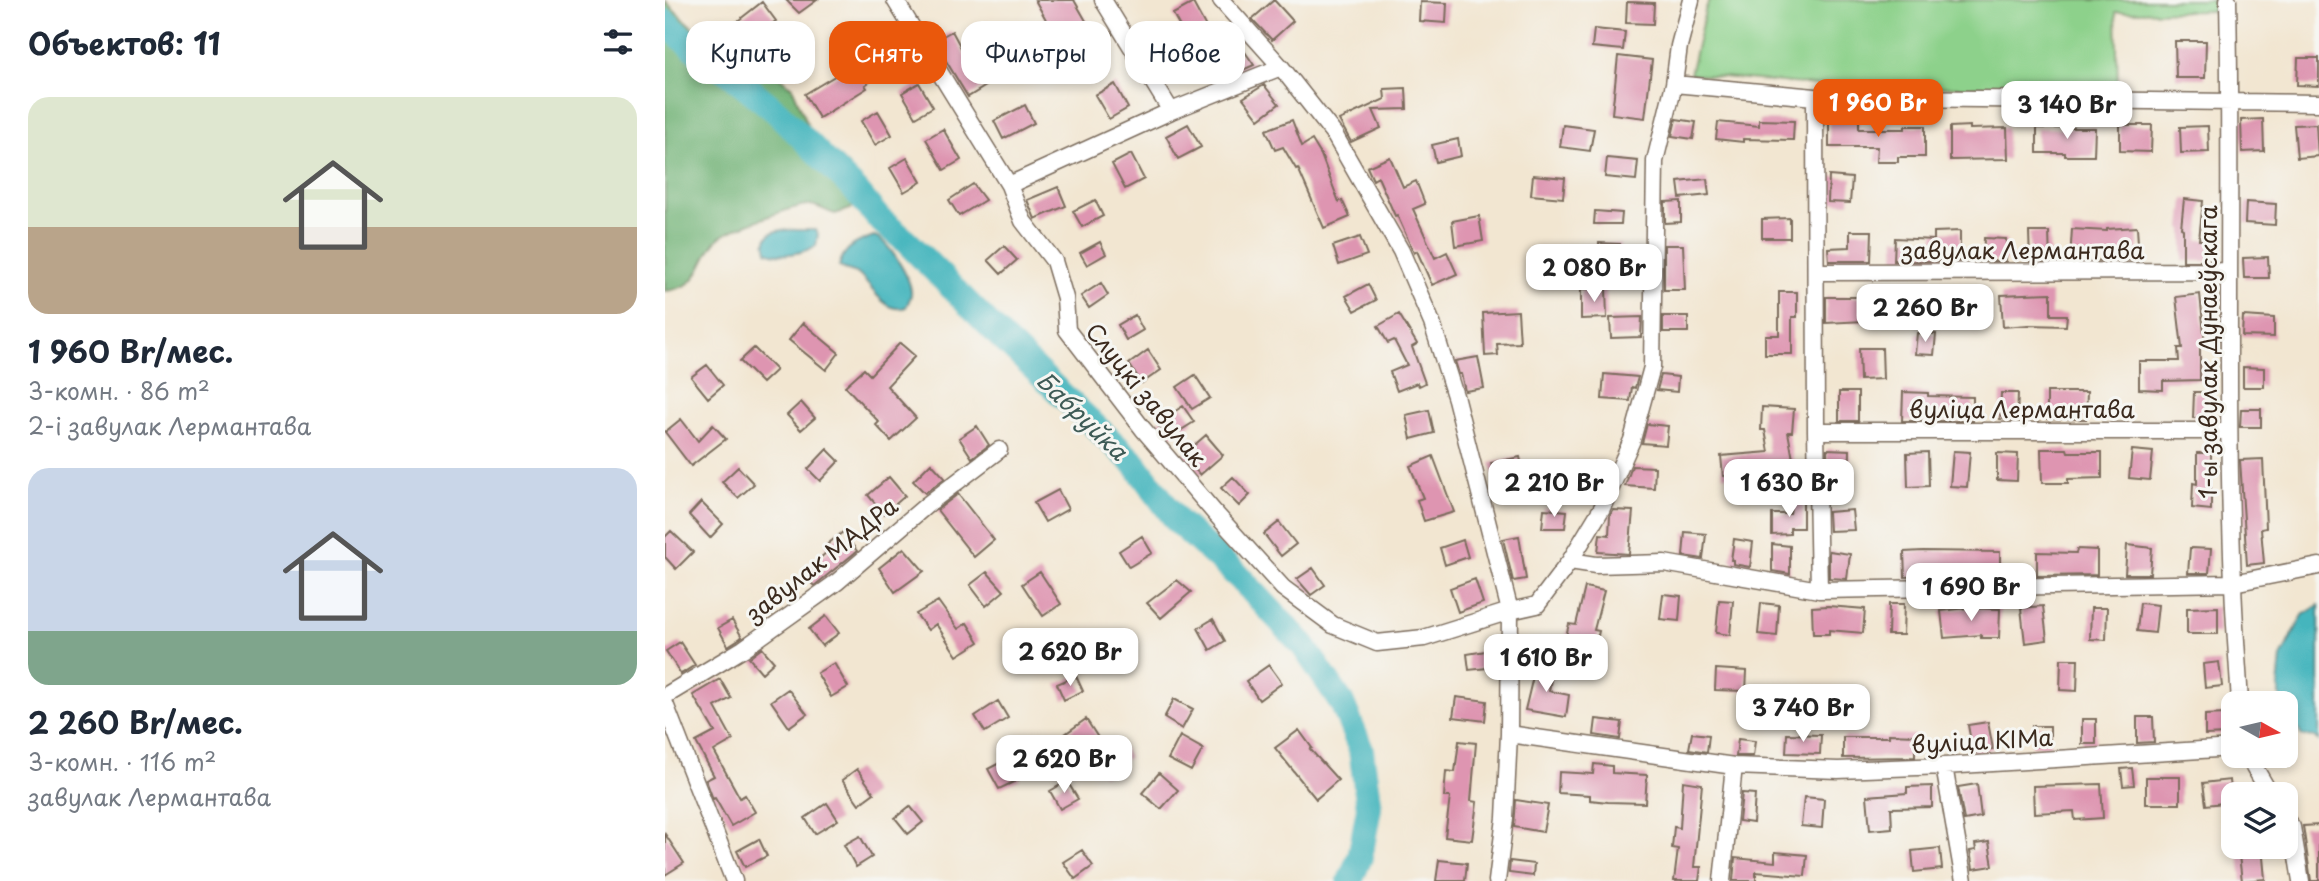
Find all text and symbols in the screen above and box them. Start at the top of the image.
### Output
text: Объектов: 11 [28,20,221,65]
chip: Купить [686,21,815,84]
chip: Снять [829,21,947,84]
chip: Фильтры [961,21,1111,84]
chip: Новое [1125,21,1245,84]
icon: filters [599,23,637,61]
pin: 1 960 Br [1806,80,1950,139]
pin: 3 140 Br [1995,82,2139,141]
text: 1 960 Br [1829,84,1927,119]
text: 3 140 Br [2017,86,2117,121]
icon: home [270,142,396,268]
street label: 1-ы завулак Дунаеўскага [2190,205,2225,499]
street label: завулак Лермантава [1901,232,2145,267]
pin: 2 080 Br [1522,244,1666,304]
text: 2 080 Br [1542,249,1646,284]
pin: 2 260 Br [1853,284,1997,344]
text: 2 260 Br [1873,289,1977,324]
street label: Слуцкі завулак [1078,315,1216,474]
text: 1 960 Br/мес. [28,328,233,373]
water label: Бабруйка [1029,362,1137,468]
text: 3-комн. · 86 m² [28,373,210,408]
street label: вуліца Лермантава [1909,391,2135,426]
text: 2-і завулак Лермантава [28,408,311,443]
pin: 2 210 Br [1482,460,1626,519]
pin: 1 630 Br [1717,460,1861,519]
text: 2 210 Br [1504,464,1604,499]
text: 1 630 Br [1740,464,1838,499]
street label: завулак МАДРа [736,488,905,630]
icon: home [270,513,396,639]
pin: 1 690 Br [1899,564,2043,623]
text: 1 690 Br [1922,568,2020,603]
pin: 2 620 Br [998,628,1142,688]
text: 2 620 Br [1018,633,1122,668]
pin: 1 610 Br [1474,634,1618,694]
text: 1 610 Br [1500,639,1592,674]
pin: 3 740 Br [1731,684,1875,744]
text: 3 740 Br [1752,689,1854,724]
north arrow [2221,691,2298,768]
map controls [2221,691,2298,859]
text: 2 260 Br/мес. [28,699,243,744]
street label: вуліца КІМа [1911,719,2054,761]
pin: 2 620 Br [992,736,1136,795]
text: 2 620 Br [1012,740,1116,775]
text: 3-комн. · 116 m² [28,744,216,779]
text: завулак Лермантава [28,779,271,814]
button: layers [2221,782,2298,859]

